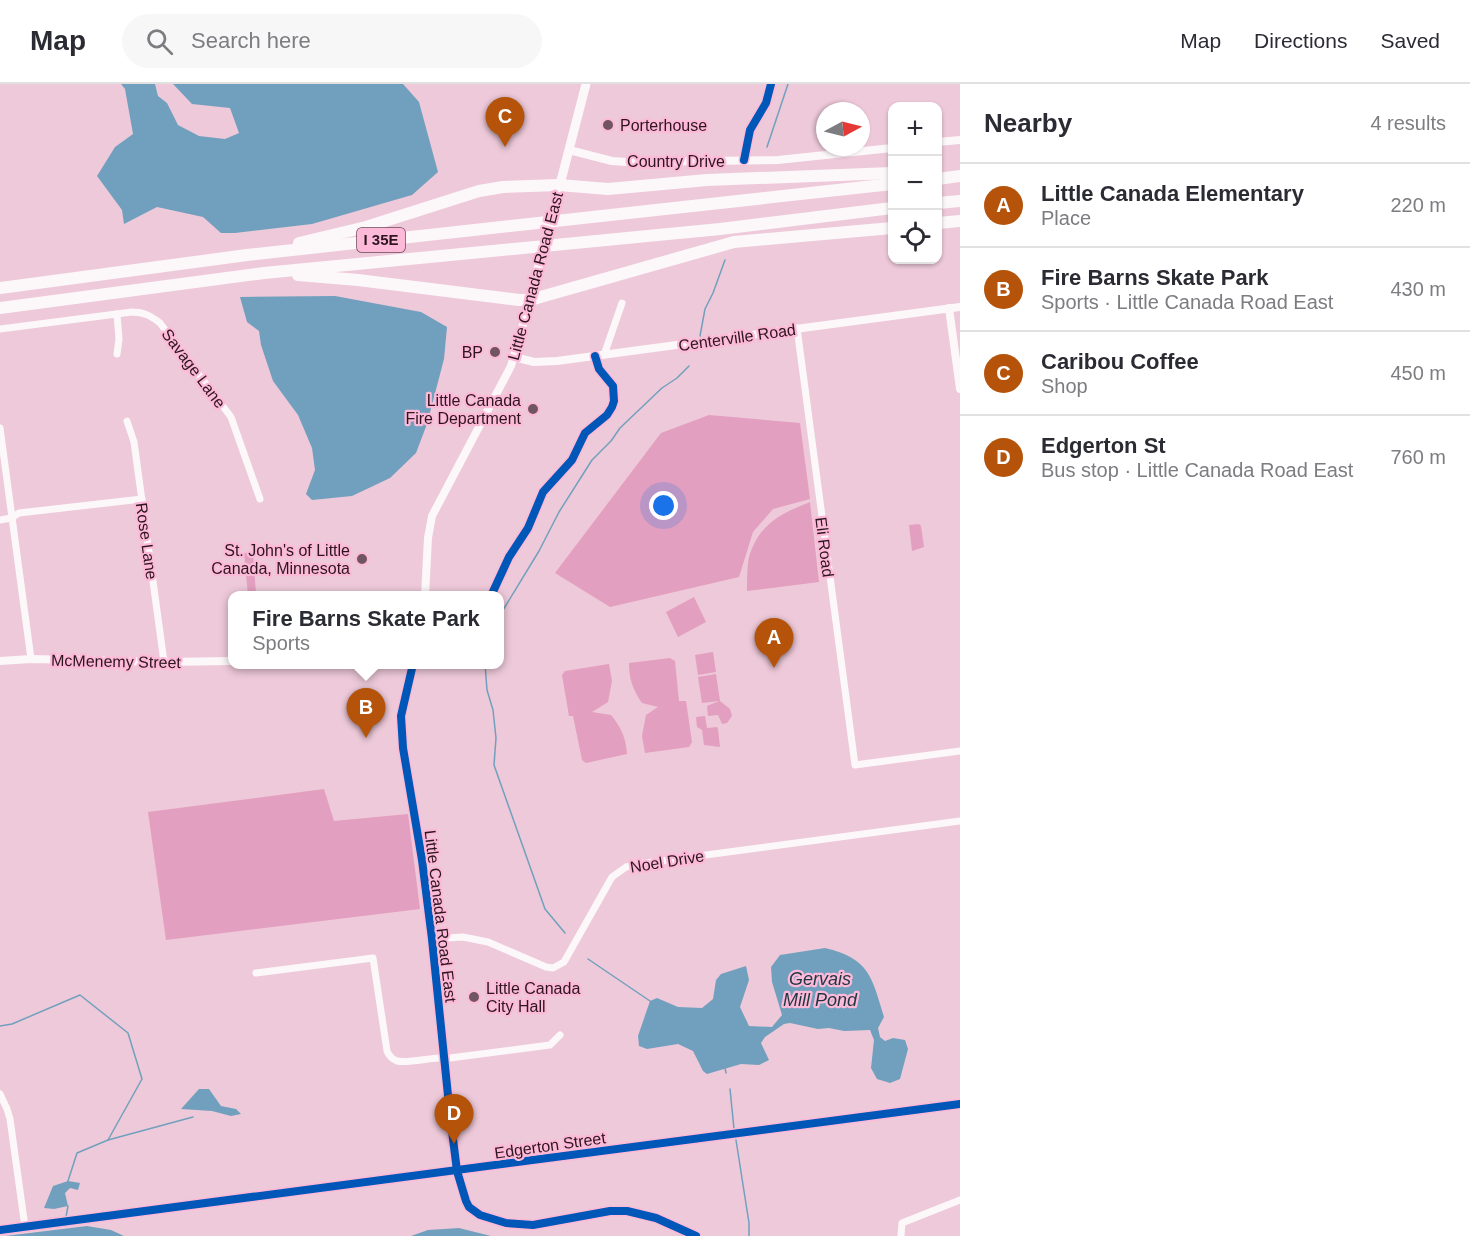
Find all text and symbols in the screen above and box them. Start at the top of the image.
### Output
search box [122,14,542,68]
text: Map [30,25,86,56]
icon: search [143,25,176,58]
text: Search here [191,28,311,53]
text: Map [1180,29,1221,52]
text: Directions [1254,29,1347,52]
text: Saved [1380,29,1440,52]
pin: C [486,98,524,147]
north arrow [816,102,870,156]
map controls [888,102,942,264]
button: + [888,102,942,156]
text: Nearby [984,108,1072,138]
text: 4 results [1370,112,1446,134]
place label: Porterhouse [620,117,707,134]
marker: Porterhouse [601,118,615,132]
street label: Country Drive [627,153,725,170]
button: − [888,156,942,210]
text: Little Canada Elementary [1041,181,1304,206]
street label: Little Canada Road East [505,190,566,362]
text: A [996,194,1011,216]
text: 220 m [1390,194,1446,216]
text: Place [1041,207,1091,229]
button: locate [888,210,942,264]
road number: I 35E [357,228,405,252]
text: Fire Barns Skate Park [1041,265,1268,290]
text: B [996,278,1011,300]
text: 430 m [1390,278,1446,300]
text: Sports · Little Canada Road East [1041,291,1333,313]
street label: Centerville Road [677,321,797,354]
street label: Savage Lane [158,326,229,411]
place label: BP [462,344,483,361]
marker: BP [488,345,502,359]
text: Caribou Coffee [1041,349,1199,374]
text: C [996,362,1011,384]
text: 450 m [1390,362,1446,384]
text: Shop [1041,375,1088,397]
place label: Little Canada Fire Department [405,392,522,427]
marker: Little Canada Fire Department [526,402,540,416]
text: Edgerton St [1041,433,1166,458]
text: D [996,446,1011,468]
text: 760 m [1390,446,1446,468]
text: Bus stop · Little Canada Road East [1041,459,1353,481]
your location [649,491,678,520]
street label: Rose Lane [133,502,160,581]
street label: Eli Road [812,516,837,578]
place label: St. John's of Little Canada, Minnesota [211,542,350,577]
marker: St. John's of Little Canada, Minnesota [355,552,369,566]
popup [228,591,504,669]
text: Fire Barns Skate Park [252,606,480,631]
pin: A [754,618,794,668]
text: Sports [252,632,310,654]
street label: McMenemy Street [51,652,182,671]
pin: B [346,688,386,738]
street label: Little Canada Road East [421,829,460,1004]
street label: Noel Drive [629,847,705,876]
water label: Gervais Mill Pond [783,969,858,1010]
place label: Little Canada City Hall [486,980,580,1015]
marker: Little Canada City Hall [467,990,481,1004]
pin: D [434,1094,474,1144]
street label: Edgerton Street [493,1129,607,1162]

